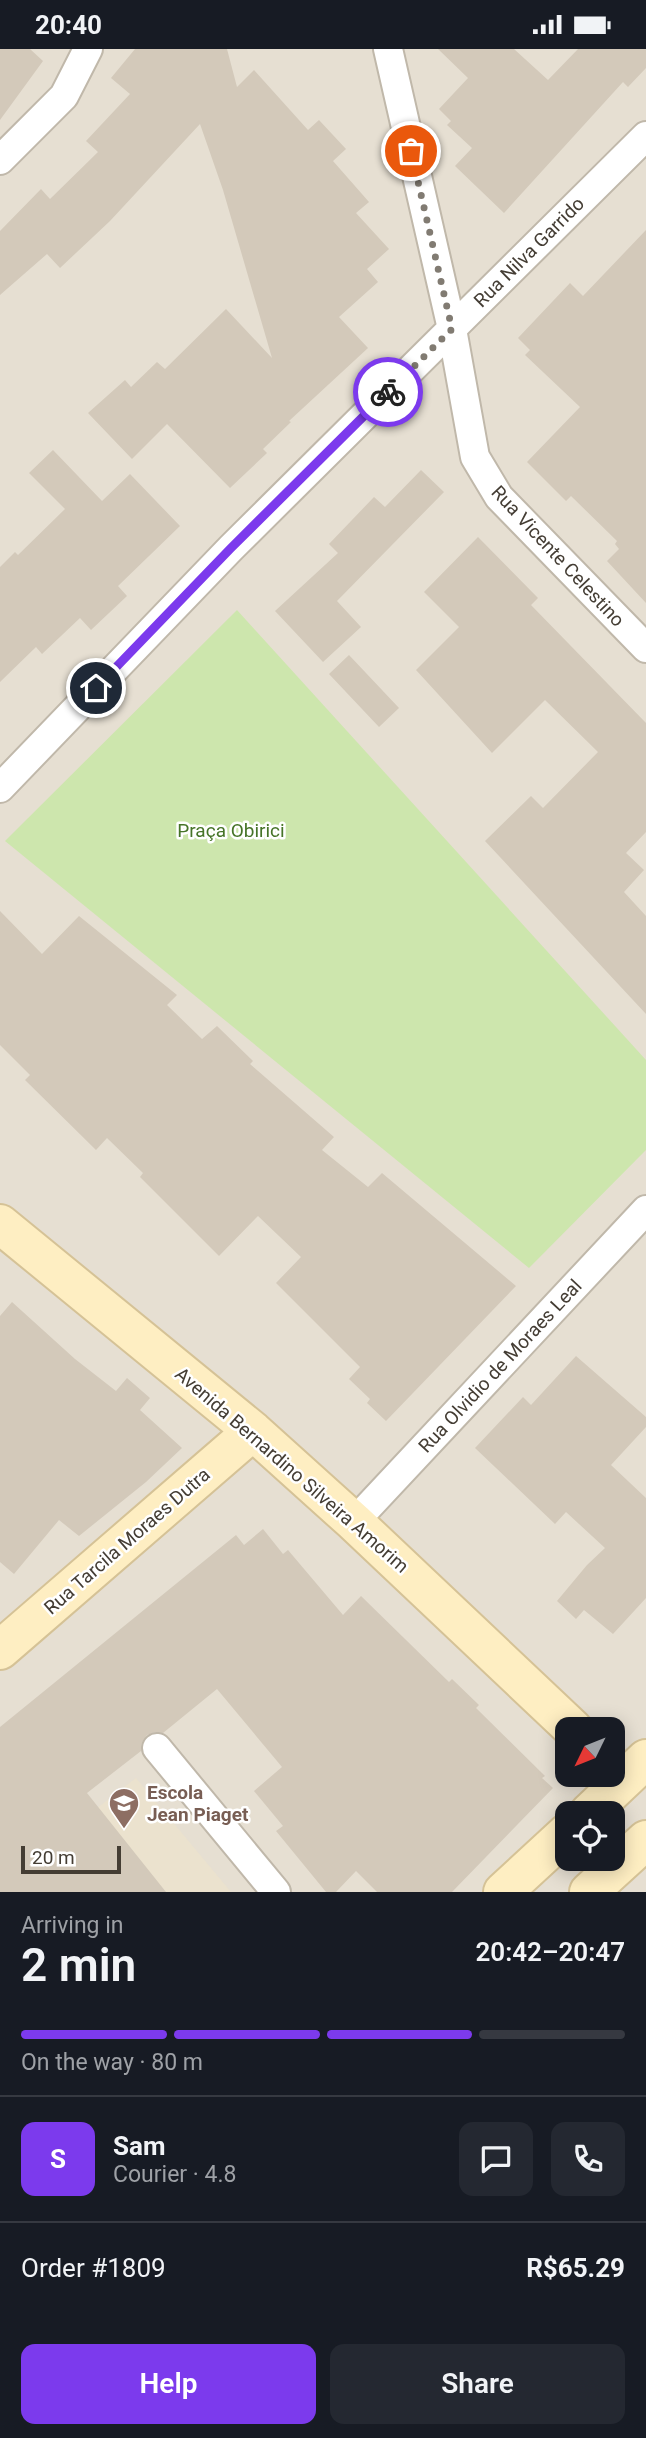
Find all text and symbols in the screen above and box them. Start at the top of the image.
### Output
text: 20:40 [35,10,102,40]
pin [381,121,441,181]
icon: bag [392,132,430,170]
street label: Rua Nilva Garrido [469,192,589,312]
courier [353,357,423,427]
icon: bike [369,373,407,411]
street label: Rua Vicente Celestino [487,481,629,631]
pin [66,658,126,718]
icon: home [77,669,115,707]
park label: Praça Obirici [177,819,285,842]
street label: Rua Olvidio de Moraes Leal [414,1274,586,1458]
street label: Avenida Bernardino Silveira Amorim [171,1362,413,1578]
street label: Rua Tarcila Moraes Dutra [39,1463,215,1619]
north arrow [555,1717,625,1787]
map controls [555,1717,625,1871]
place label: Escola Jean Piaget [147,1781,249,1826]
school or university icon: Escola Jean Piaget [107,1786,141,1830]
button: locate [555,1801,625,1871]
scale bar [21,1843,121,1875]
text: 20 m [32,1846,75,1869]
text: Arriving in [21,1912,124,1939]
text: 20:42–20:47 [475,1937,625,1967]
text: 2 min [21,1938,136,1992]
text: On the way · 80 m [21,2049,203,2076]
button: chat [459,2122,533,2196]
button: phone [551,2122,625,2196]
text: Sam [113,2131,165,2161]
text: S [50,2144,66,2174]
text: Courier · 4.8 [113,2161,236,2188]
text: Order #1809 [21,2253,166,2283]
text: R$65.29 [526,2253,625,2283]
button: Help [21,2344,316,2424]
button: Share [330,2344,625,2424]

